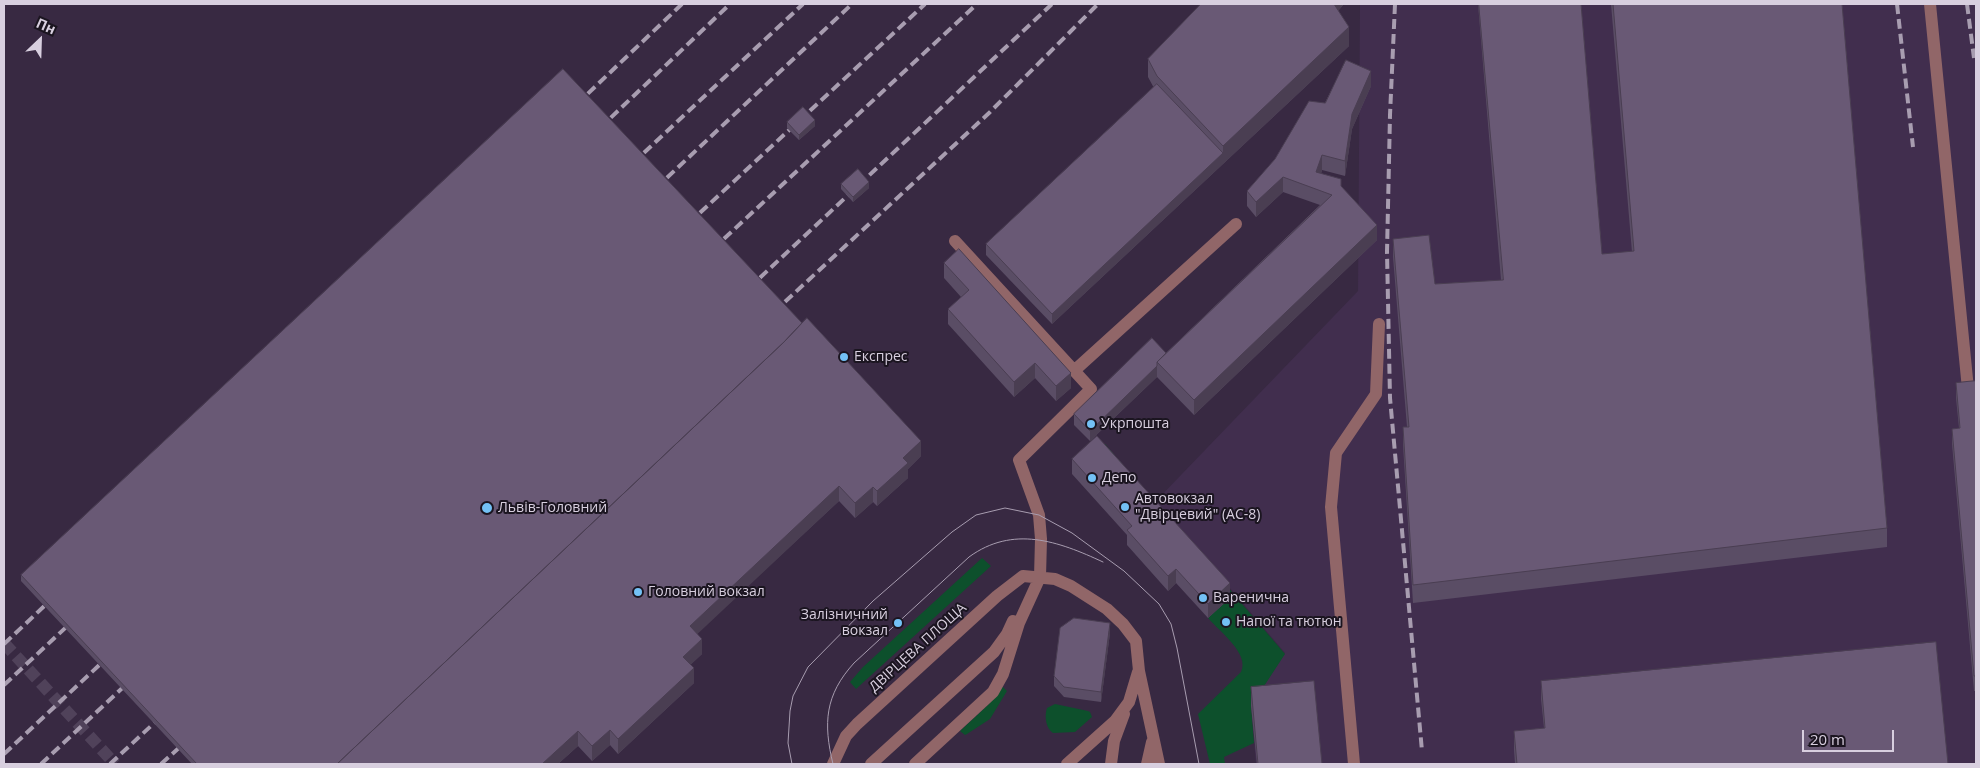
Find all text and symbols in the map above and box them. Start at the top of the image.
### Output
text: Пн [33,13,59,39]
north arrow [15,15,65,65]
place label: Експрес [854,349,908,365]
marker: Експрес [838,351,850,363]
place label: Укрпошта [1101,416,1169,432]
marker: Укрпошта [1085,418,1097,430]
place label: Депо [1102,470,1137,486]
marker: Депо [1086,472,1098,484]
place label: Автовокзал "Двірцевий" (АС-8) [1135,491,1260,524]
place label: Львів-Головний [498,500,607,516]
marker: Львів-Головний [480,501,494,515]
marker: Автовокзал "Двірцевий" (АС-8) [1119,501,1131,513]
place label: Головний вокзал [648,584,765,600]
marker: Головний вокзал [632,586,644,598]
place label: Варенична [1213,590,1289,606]
marker: Варенична [1197,592,1209,604]
street label: ДВІРЦЕВА ПЛОЩА [866,600,970,696]
place label: Залізничний вокзал [801,607,888,640]
place label: Напої та тютюн [1236,614,1342,630]
marker: Напої та тютюн [1220,616,1232,628]
marker: Залізничний вокзал [892,617,904,629]
scale bar [1805,720,1898,752]
text: 20 m [1810,729,1845,749]

